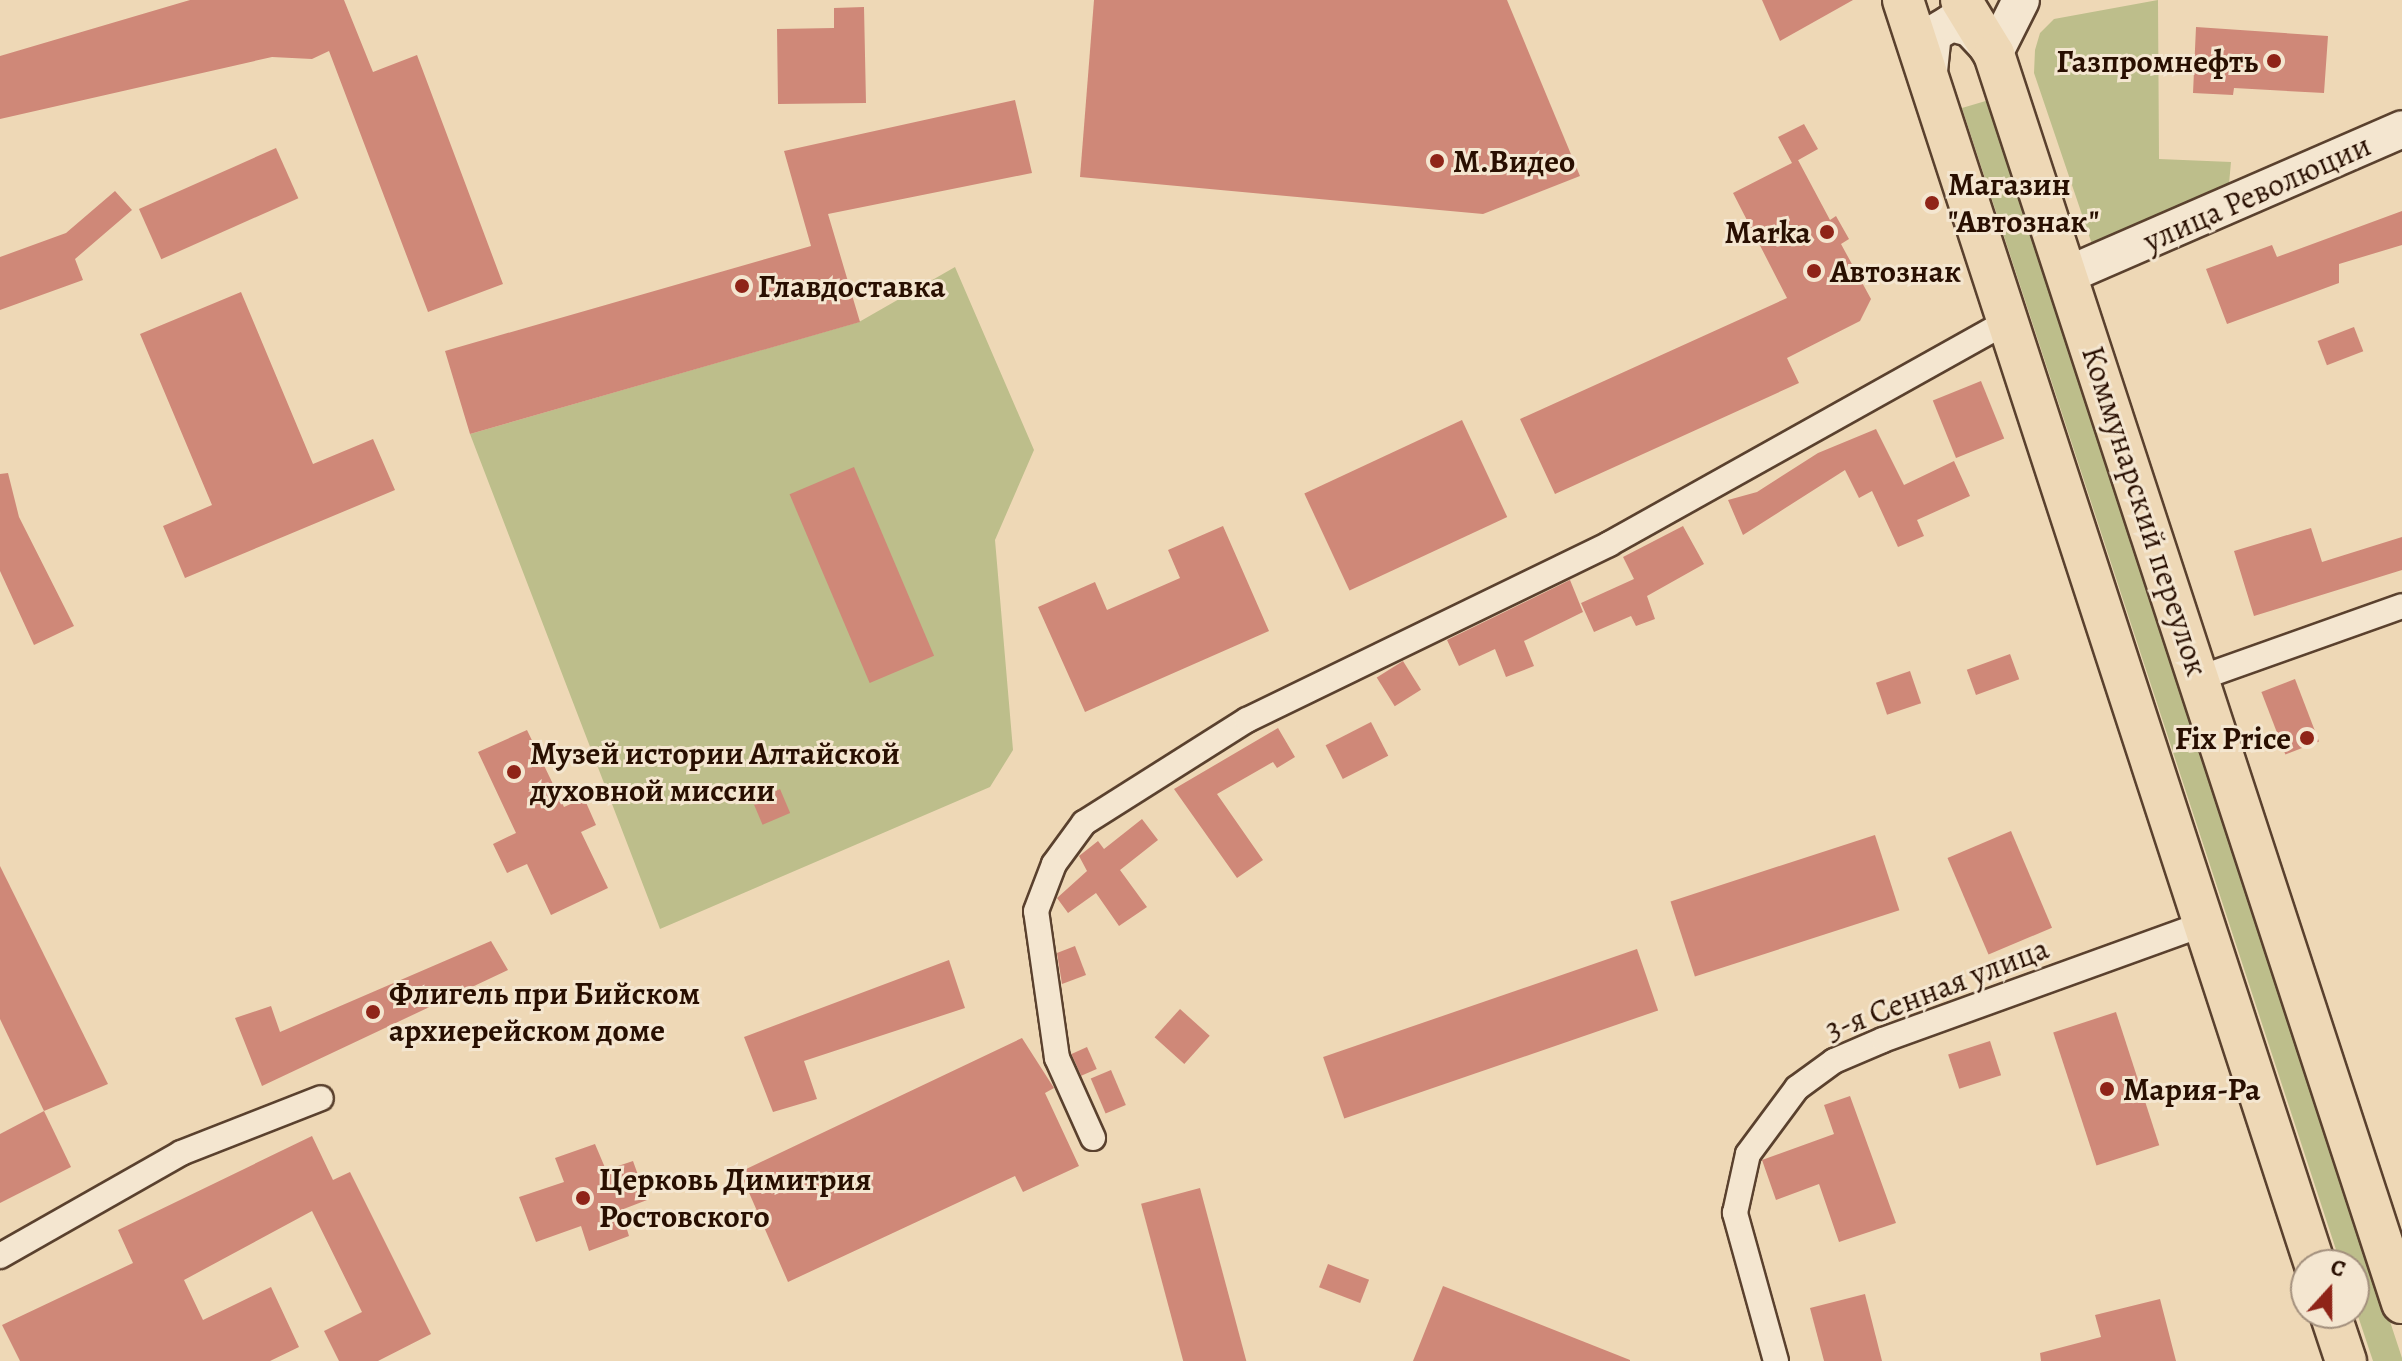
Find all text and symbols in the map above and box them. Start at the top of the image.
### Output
place label: Газпромнефть [2056,42,2258,80]
marker: Газпромнефть [2265,52,2283,70]
street label: улица Революции [2137,126,2377,260]
place label: М.Видео [1453,142,1575,180]
marker: М.Видео [1428,152,1446,170]
place label: Магазин "Автознак" [1948,166,2099,241]
marker: Магазин "Автознак" [1923,194,1941,212]
place label: Marka [1725,213,1811,251]
marker: Marka [1818,223,1836,241]
place label: Автознак [1830,252,1961,290]
marker: Автознак [1805,262,1823,280]
place label: Главдоставка [758,267,945,305]
marker: Главдоставка [733,277,751,295]
street label: Коммунарский переулок [2073,341,2217,681]
place label: Fix Price [2175,719,2291,757]
marker: Fix Price [2298,729,2316,747]
place label: Музей истории Алтайской духовной миссии [530,735,900,810]
marker: Музей истории Алтайской духовной миссии [505,763,523,781]
street label: 3-я Сенная улица [1820,929,2054,1049]
place label: Флигель при Бийском архиерейском доме [389,975,700,1050]
marker: Флигель при Бийском архиерейском доме [364,1003,382,1021]
place label: Мария-Ра [2123,1070,2260,1108]
marker: Мария-Ра [2098,1080,2116,1098]
place label: Церковь Димитрия Ростовского [599,1161,871,1236]
marker: Церковь Димитрия Ростовского [574,1189,592,1207]
north arrow [2290,1249,2370,1329]
text: С [2326,1252,2350,1285]

